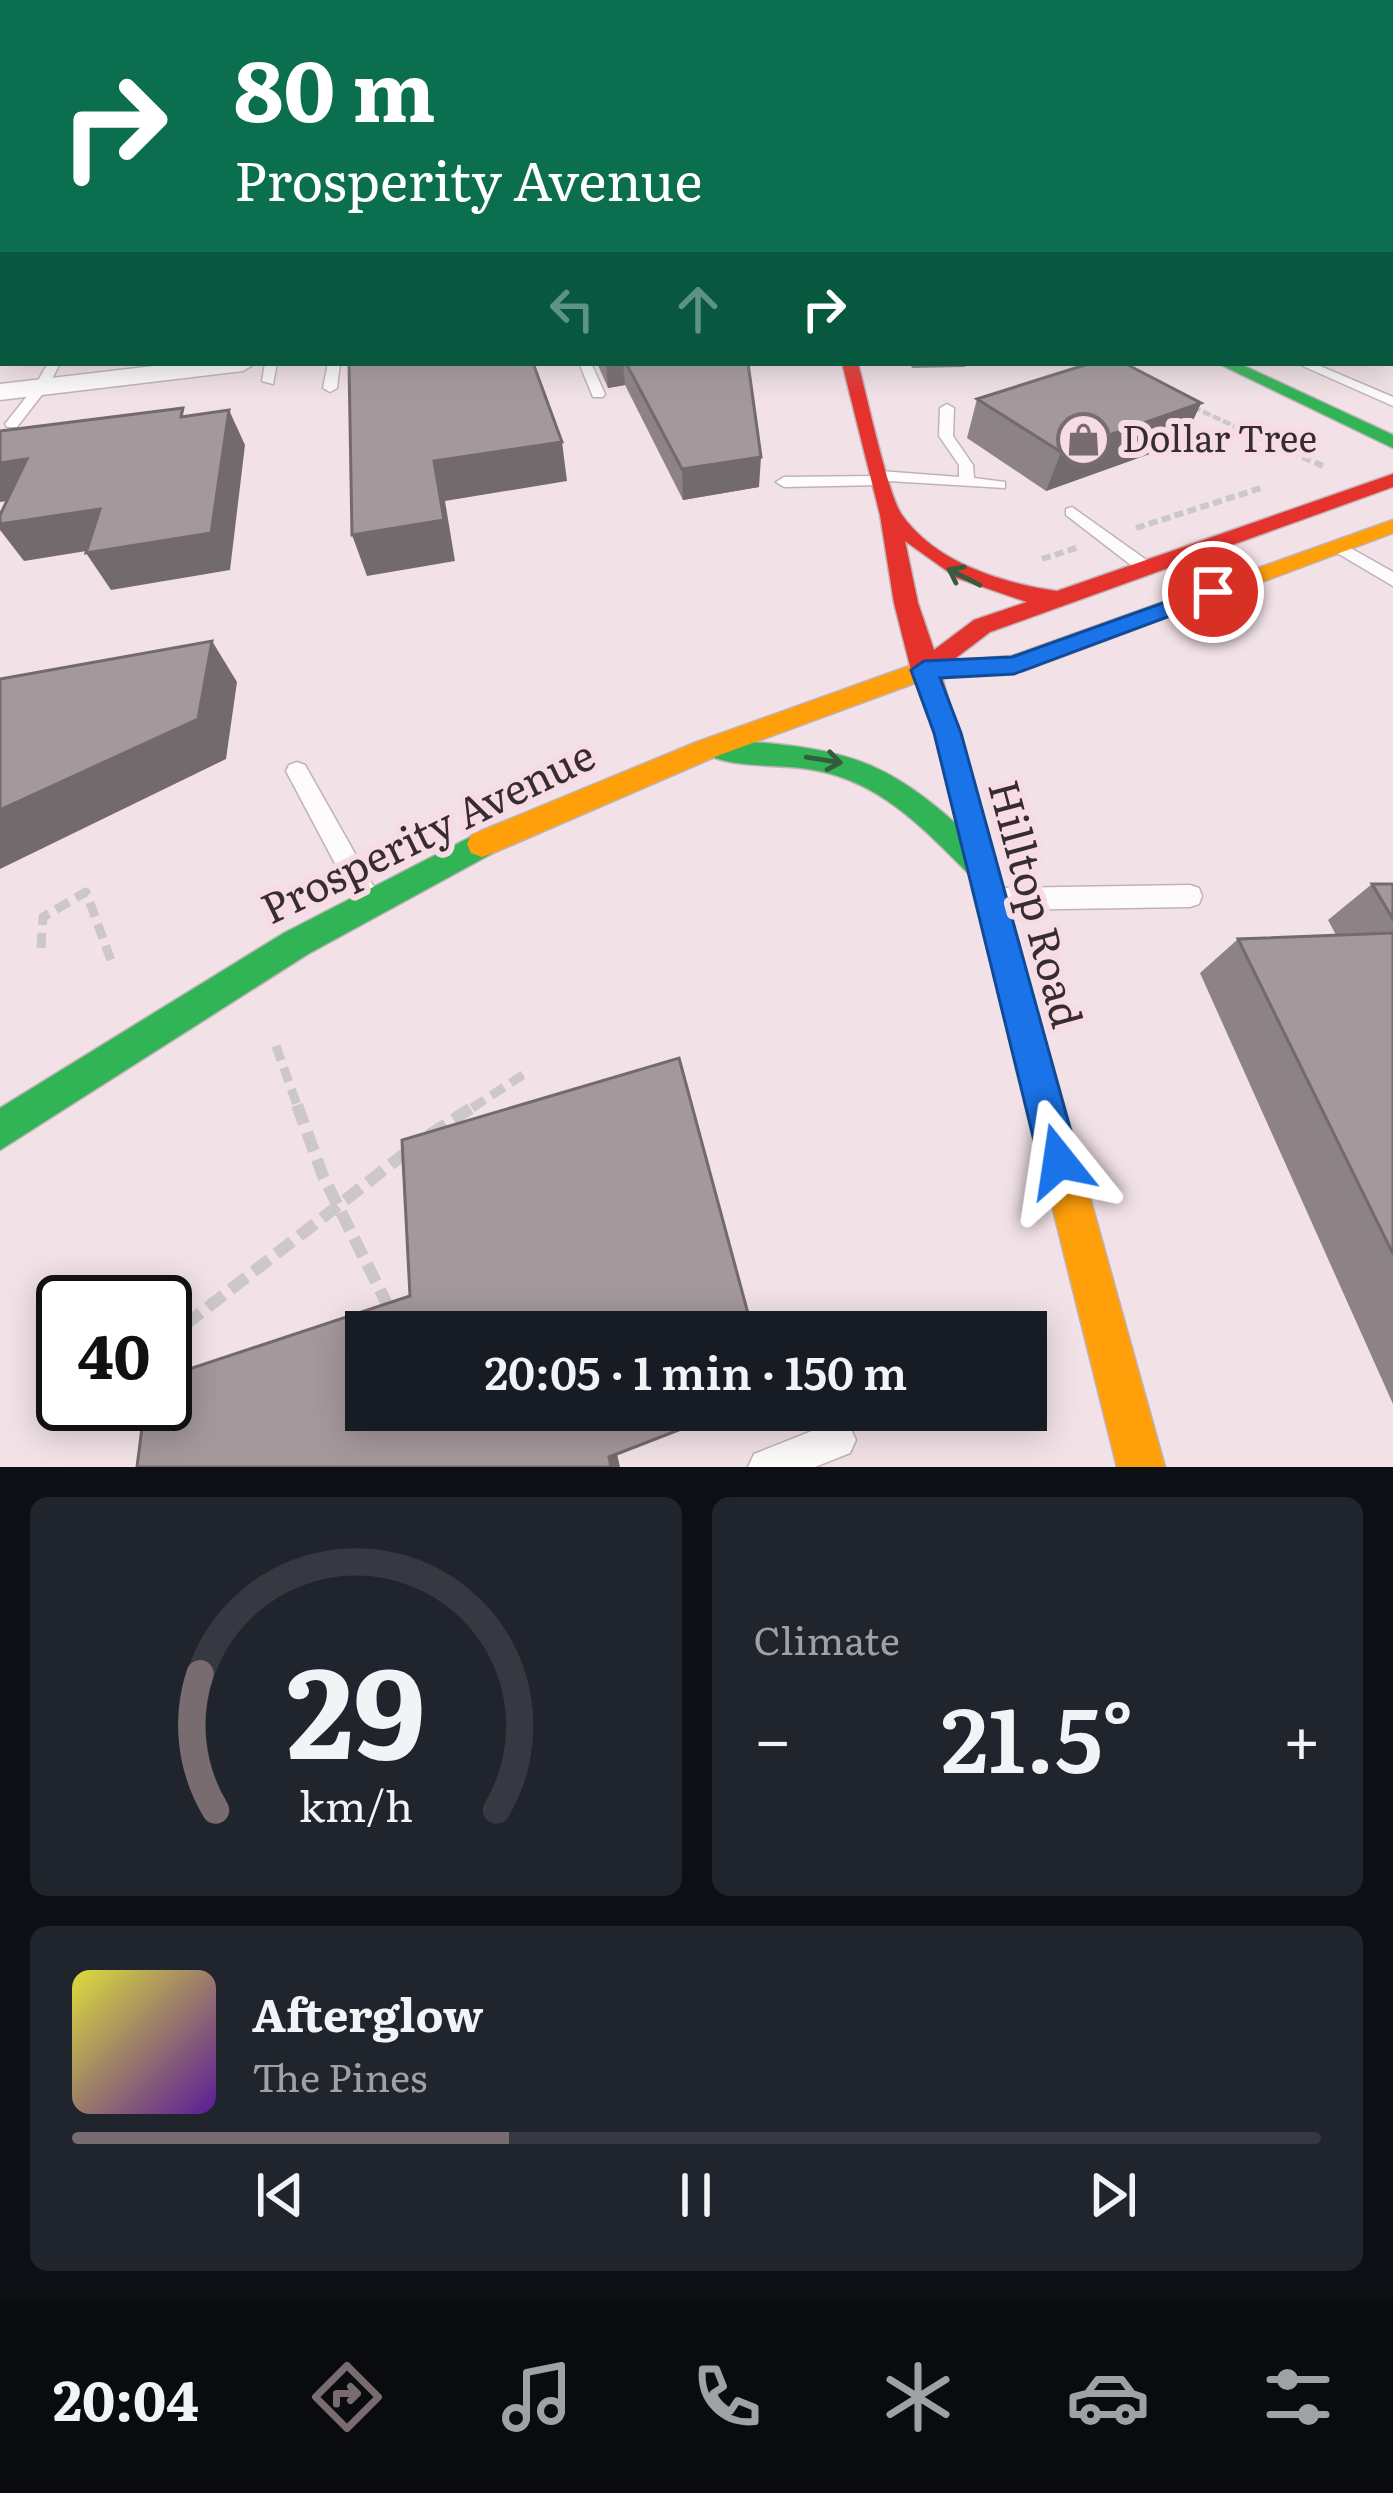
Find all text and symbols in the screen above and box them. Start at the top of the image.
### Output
text: 80 m [234,23,436,148]
icon: right [36,48,192,204]
text: Prosperity Avenue [234,137,703,218]
icon: left [539,276,605,342]
icon: ahead [665,276,731,342]
icon: right [791,276,857,342]
place label: Dollar Tree [1122,410,1317,463]
shop icon: Dollar Tree [1055,411,1111,467]
pin [1162,541,1264,643]
icon: arrive [1180,559,1246,625]
one-way arrow [947,564,983,587]
street label: Prosperity Avenue [249,722,604,937]
one-way arrow [803,750,842,773]
street label: Hilltop Road [975,772,1101,1034]
position arrow [996,1098,1122,1224]
speed limit sign: 40 [36,1275,192,1431]
text: 20:05 · 1 min · 150 m [484,1337,908,1404]
text: Climate [754,1609,900,1667]
text: 29 [286,1612,425,1797]
text: 21.5° [941,1667,1133,1801]
text: − [754,1686,792,1784]
text: + [1283,1686,1321,1784]
text: km/h [299,1771,413,1834]
text: Afterglow [252,1979,483,2046]
text: The Pines [252,2046,427,2104]
icon: previous [247,2162,313,2228]
icon: pause [663,2162,729,2228]
icon: next [1080,2162,1146,2228]
icon: directions [305,2355,389,2439]
icon: music [495,2355,579,2439]
icon: phone [685,2355,769,2439]
icon: climate [876,2355,960,2439]
icon: car [1066,2355,1150,2439]
icon: filters [1256,2355,1340,2439]
text: 20:04 [53,2357,199,2438]

